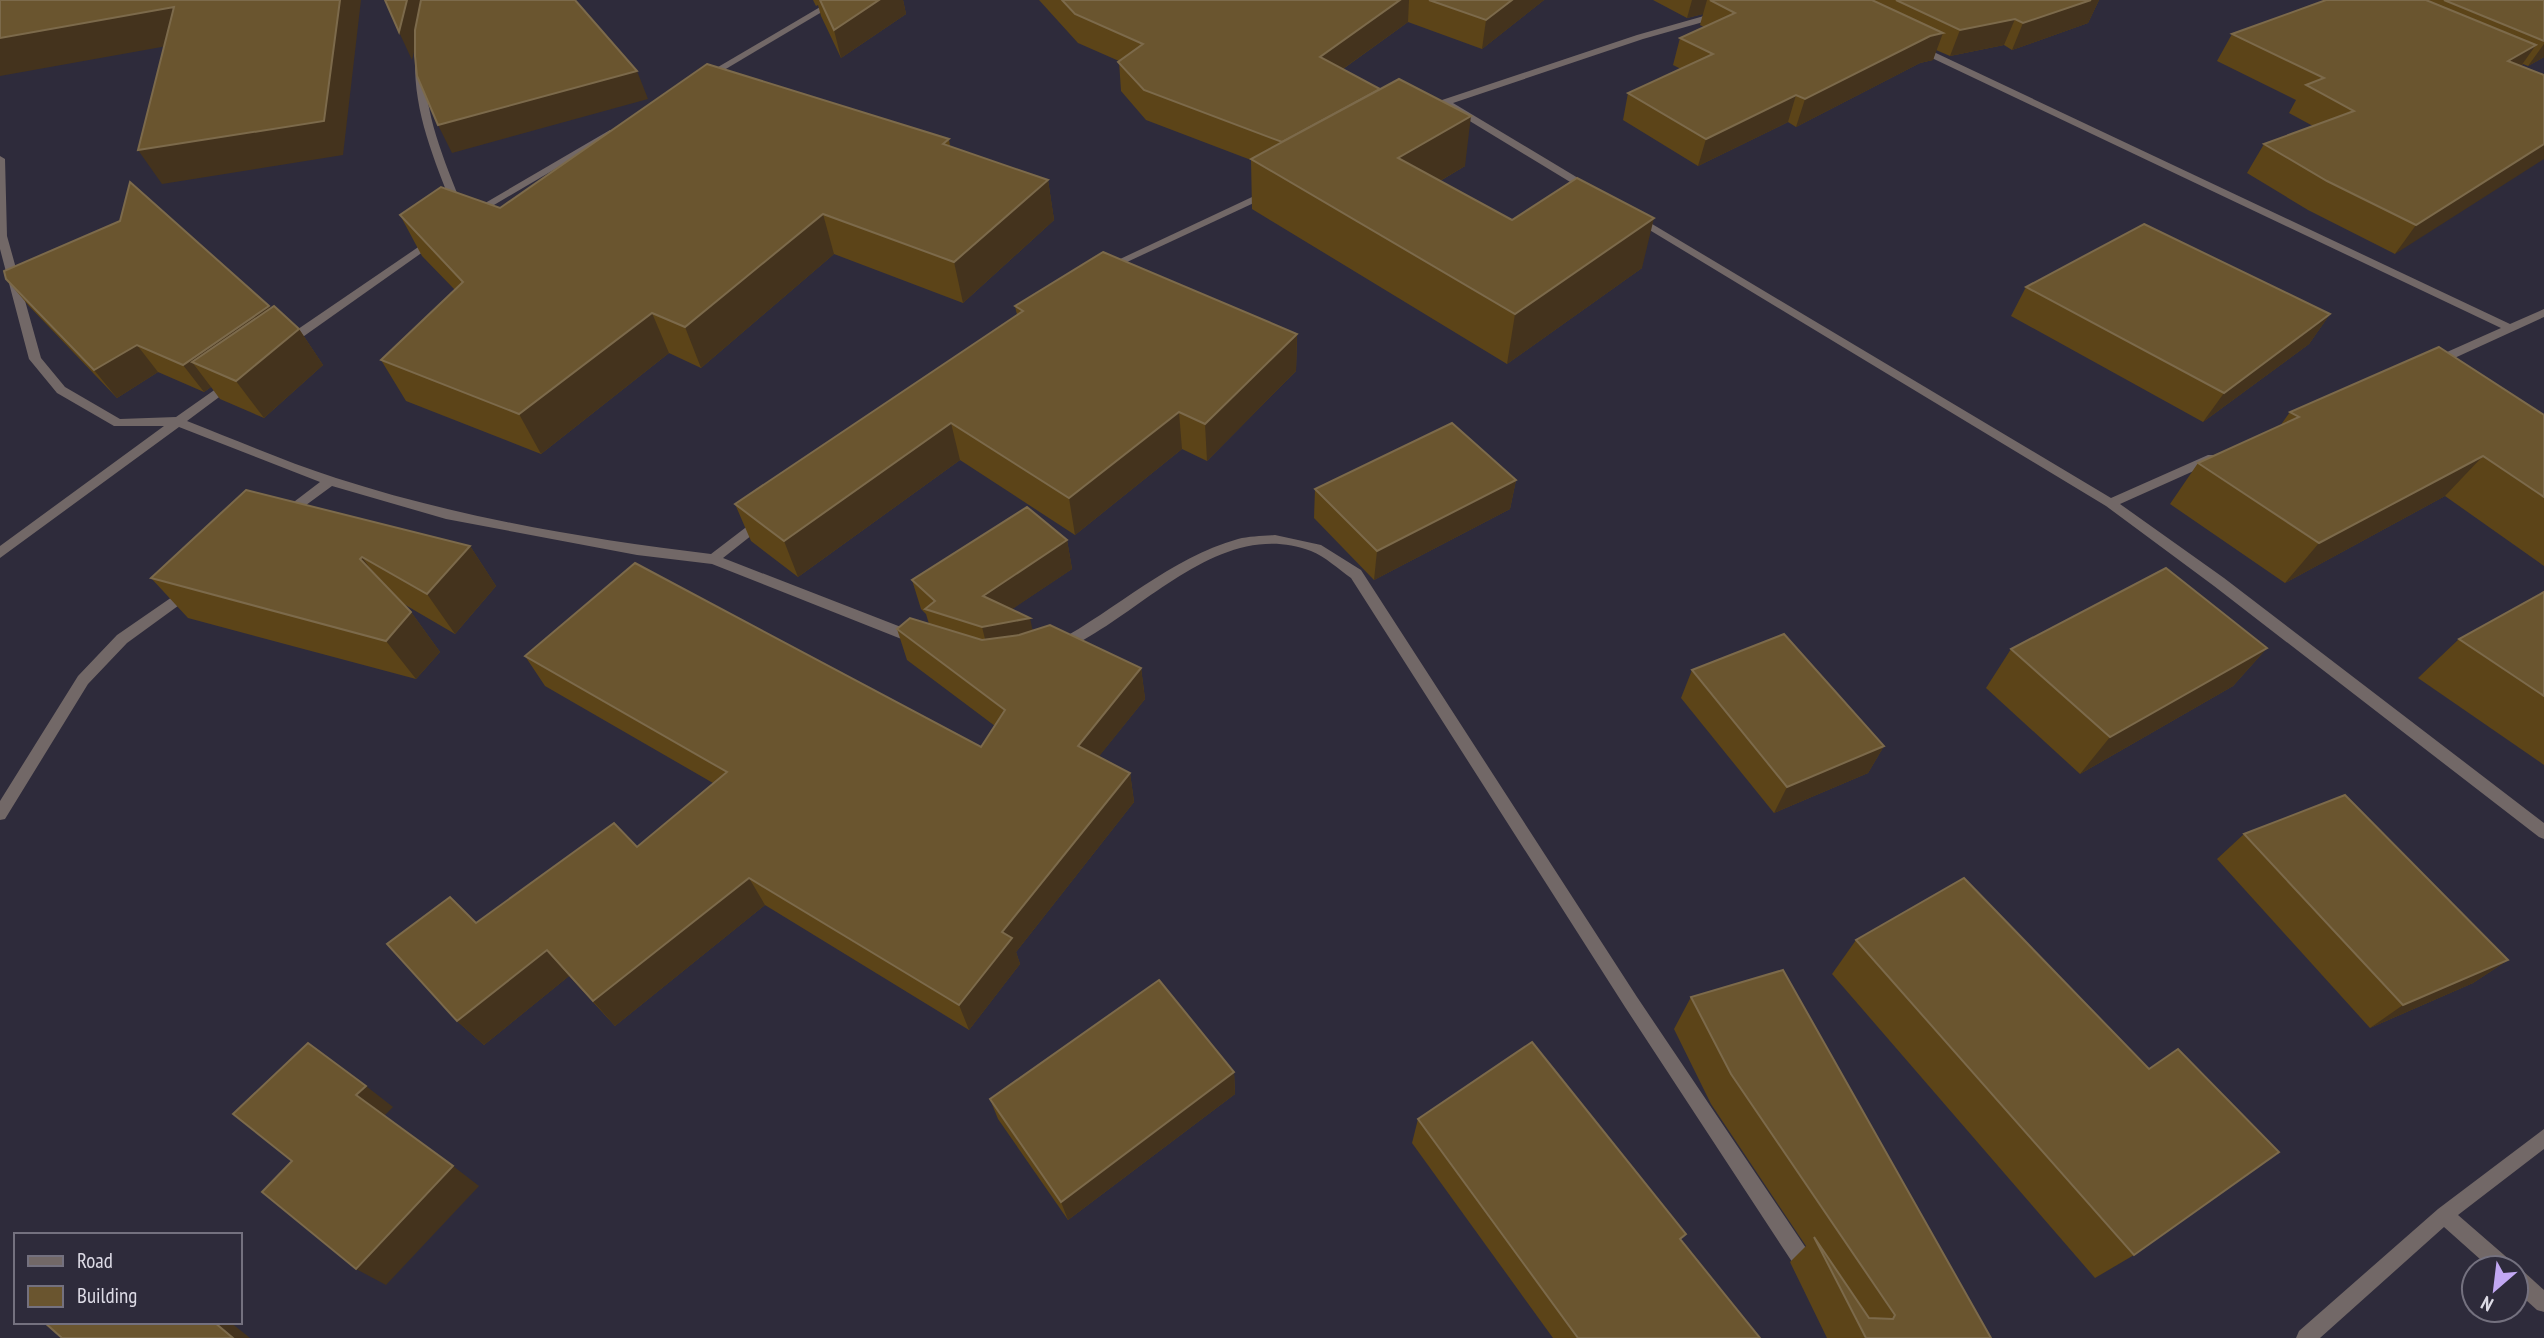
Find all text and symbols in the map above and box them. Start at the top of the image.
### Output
legend [14,1233,242,1324]
text: Road [77,1247,113,1274]
north arrow [2460,1254,2530,1324]
text: Building [77,1282,137,1309]
text: N [2477,1291,2497,1317]

